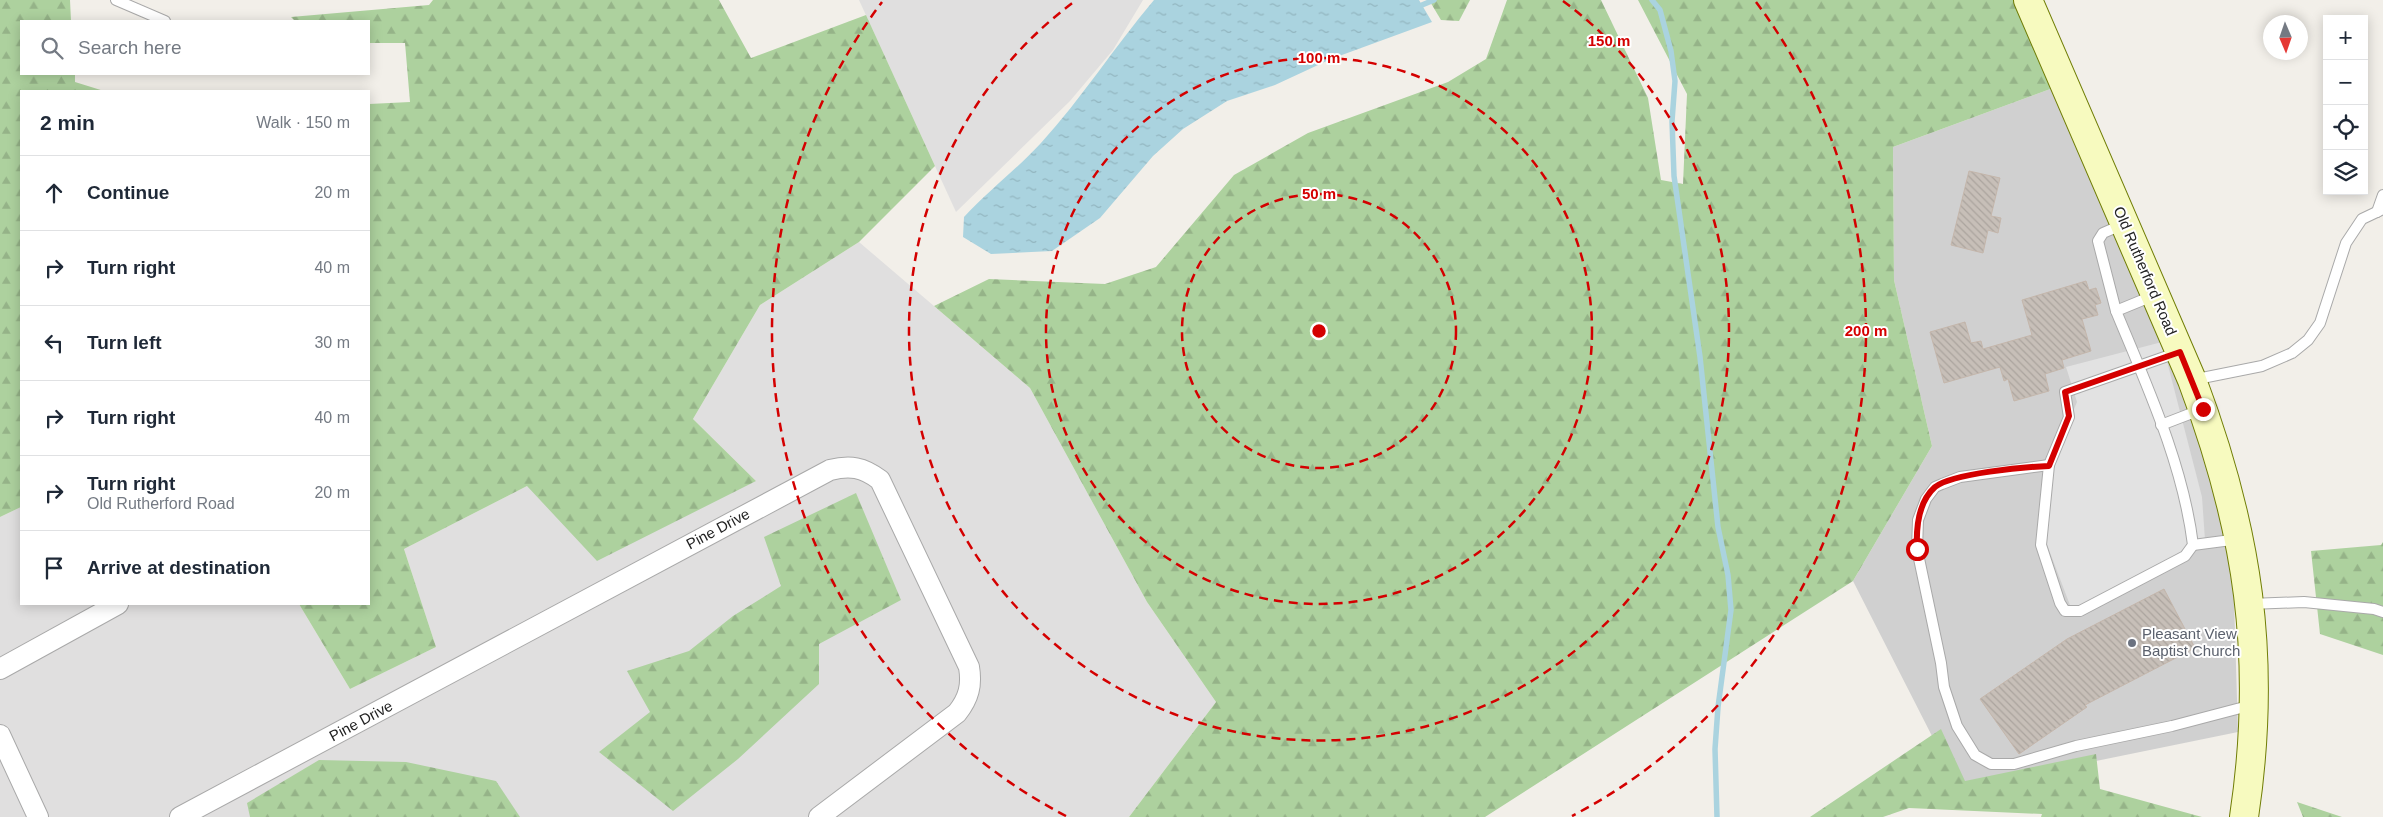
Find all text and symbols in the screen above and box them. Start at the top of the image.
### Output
north arrow [2263,15,2308,60]
map controls [2323,15,2368,195]
button: + [2323,15,2368,60]
search box [20,20,370,75]
text: 150 m [1588,32,1630,49]
icon: search [38,34,66,62]
text: Search here [78,37,182,58]
text: 100 m [1298,49,1340,66]
button: − [2323,60,2368,105]
button: locate [2323,105,2368,150]
text: 2 min [40,111,95,134]
text: Walk · 150 m [256,114,350,131]
button: layers [2323,150,2368,195]
icon: ahead [40,179,68,207]
text: Continue [87,182,169,203]
text: 20 m [314,184,350,201]
text: 50 m [1302,185,1336,202]
street label: Old Rutherford Road [2111,204,2180,338]
icon: right [40,254,68,282]
text: Turn right [87,257,175,278]
text: 40 m [314,259,350,276]
centre of rings [1310,322,1328,340]
text: 200 m [1845,322,1887,339]
icon: left [40,329,68,357]
text: Turn left [87,332,162,353]
text: 30 m [314,334,350,351]
route end [2192,398,2215,421]
icon: right [40,404,68,432]
text: Turn right [87,407,175,428]
text: 40 m [314,409,350,426]
text: Turn right [87,473,175,494]
icon: right [40,479,68,507]
text: 20 m [314,484,350,501]
text: Old Rutherford Road [87,495,235,512]
street label: Pine Drive [683,505,752,552]
route start [1906,538,1929,561]
icon: arrive [40,554,68,582]
text: Arrive at destination [87,557,271,578]
place label: Pleasant View Baptist Church [2142,625,2240,659]
marker: Pleasant View Baptist Church [2126,637,2138,649]
street label: Pine Drive [326,697,395,744]

